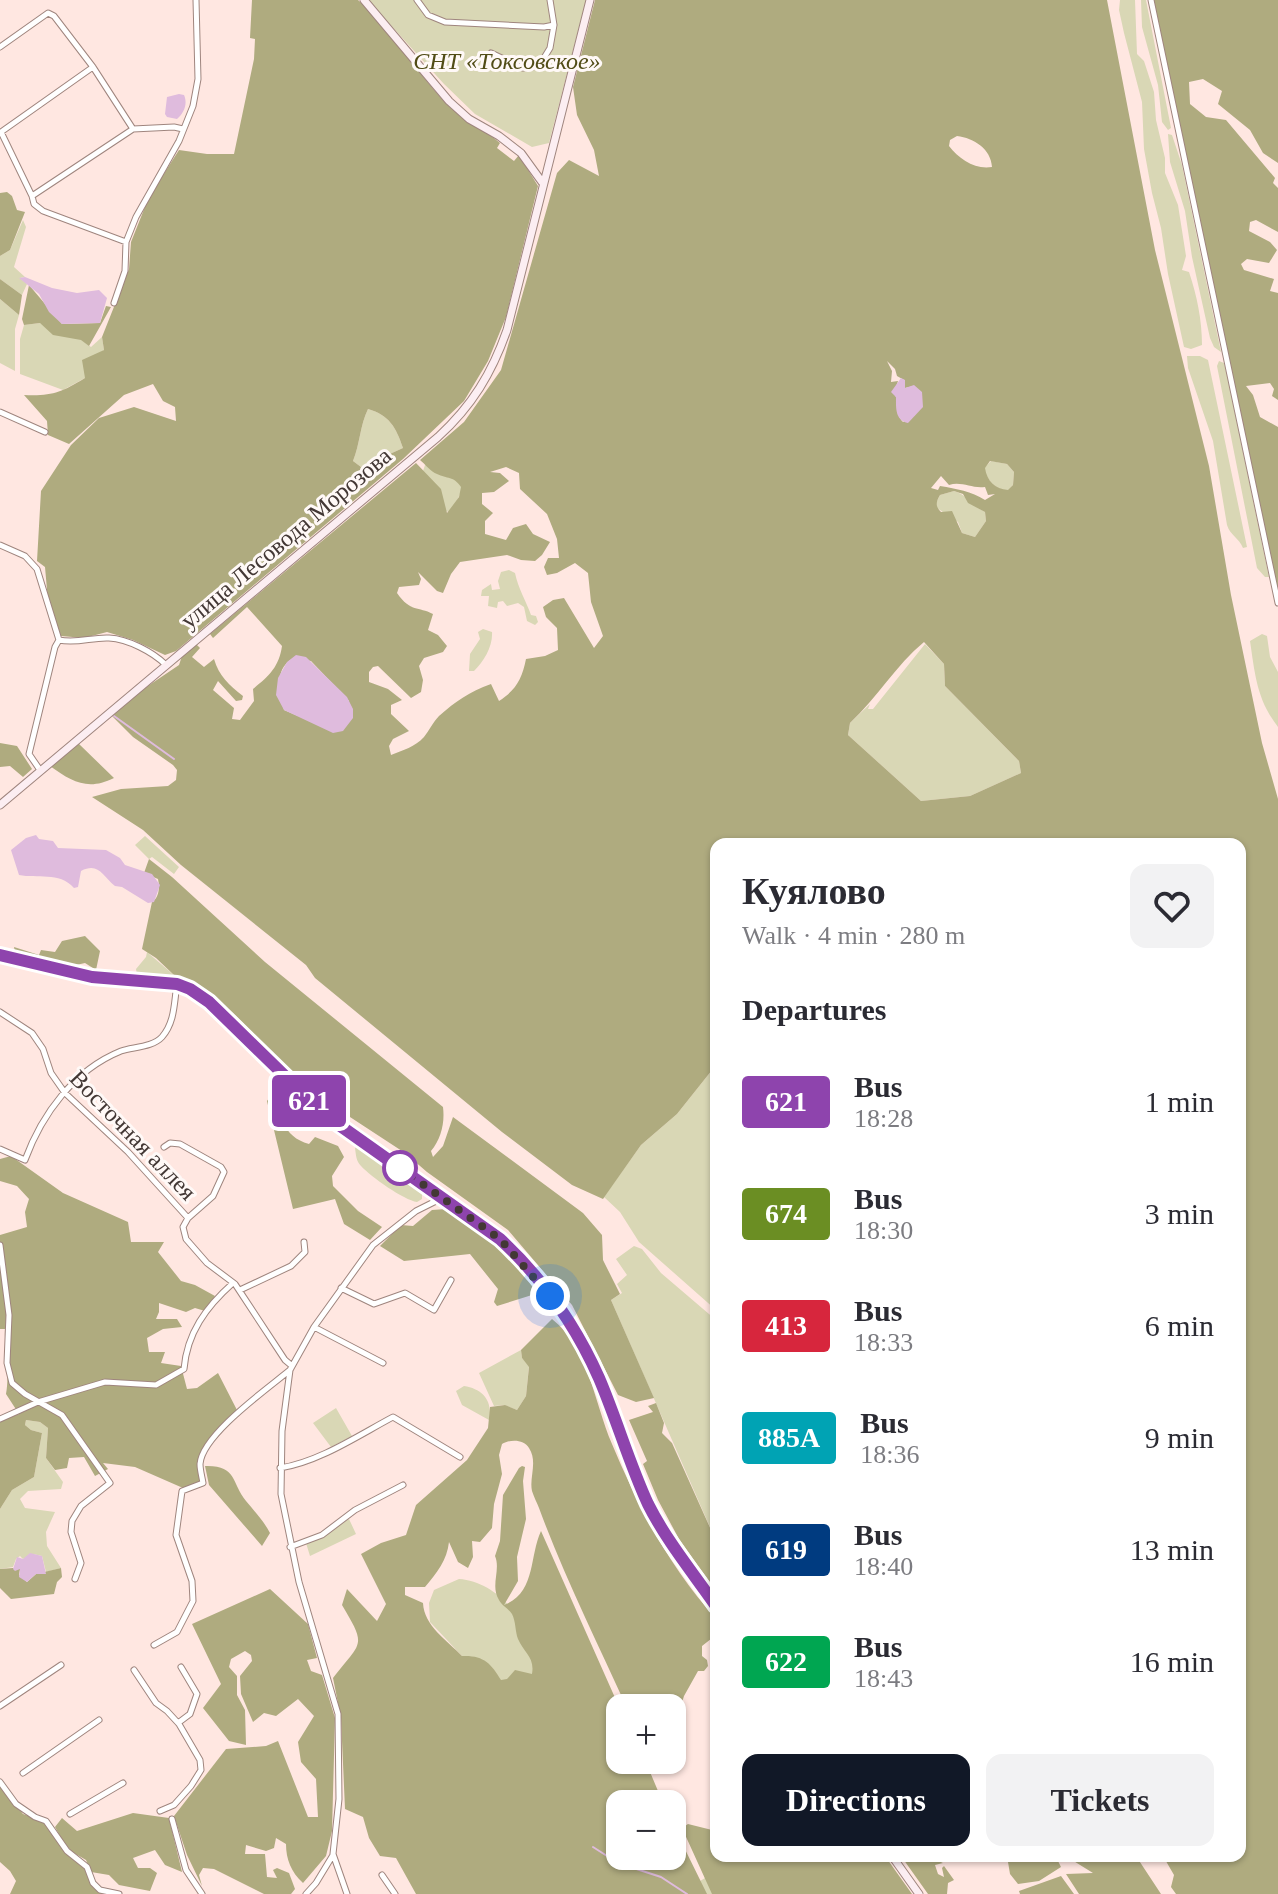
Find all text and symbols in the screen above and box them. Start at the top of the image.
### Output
park label: СНТ «Токсовское» [413,48,601,74]
street label: улица Лесовода Морозова [176,442,397,634]
button: heart [1130,864,1214,948]
text: Куялово [742,870,886,912]
text: Walk · 4 min · 280 m [742,921,965,950]
text: Departures [742,993,886,1026]
street label: Восточная аллея [65,1065,201,1205]
text: Bus [854,1070,902,1103]
line badge: 621 [263,1075,355,1127]
text: 621 [288,1085,330,1116]
text: 1 min [1145,1085,1214,1118]
text: 621 [765,1086,807,1117]
text: 18:28 [854,1104,913,1133]
unlabelled marker [383,1151,417,1185]
text: Bus [854,1182,902,1215]
text: 3 min [1145,1197,1214,1230]
text: 674 [765,1198,807,1229]
text: 18:30 [854,1216,913,1245]
your location [530,1276,570,1316]
text: Bus [854,1294,902,1327]
text: 6 min [1145,1309,1214,1342]
text: 413 [765,1310,807,1341]
text: 18:33 [854,1328,913,1357]
text: Bus [860,1406,909,1439]
text: 9 min [1145,1421,1214,1454]
text: 885А [758,1422,820,1453]
text: 18:36 [860,1440,919,1469]
text: Bus [854,1518,902,1551]
text: 13 min [1130,1533,1214,1566]
text: 619 [765,1534,807,1565]
text: 18:40 [854,1552,913,1581]
text: Bus [854,1630,902,1663]
text: 16 min [1130,1645,1214,1678]
text: 622 [765,1646,807,1677]
text: 18:43 [854,1664,913,1693]
map controls [606,1694,686,1870]
button: + [606,1694,686,1774]
button: Directions [742,1754,970,1846]
button: Tickets [986,1754,1214,1846]
button: − [606,1790,686,1870]

